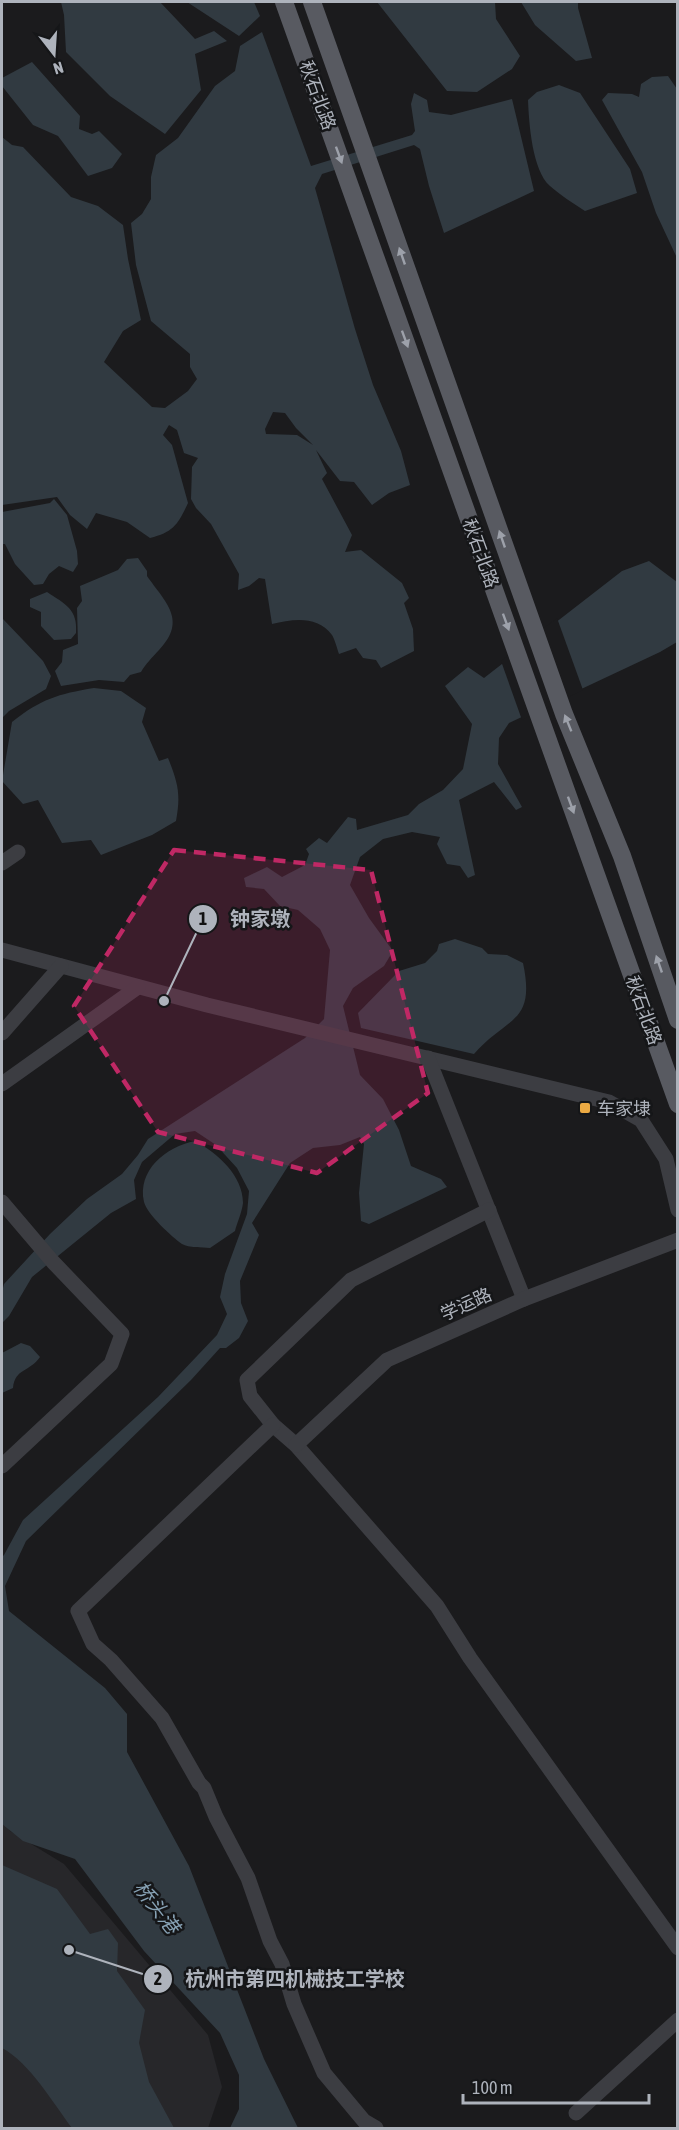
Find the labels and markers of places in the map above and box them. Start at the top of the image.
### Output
callout: 钟家墩 [188,900,302,938]
place label: 车家埭 [597,1098,651,1119]
marker: 车家埭 [578,1101,592,1115]
callout: 杭州市第四机械技工学校 [143,1960,417,1998]

